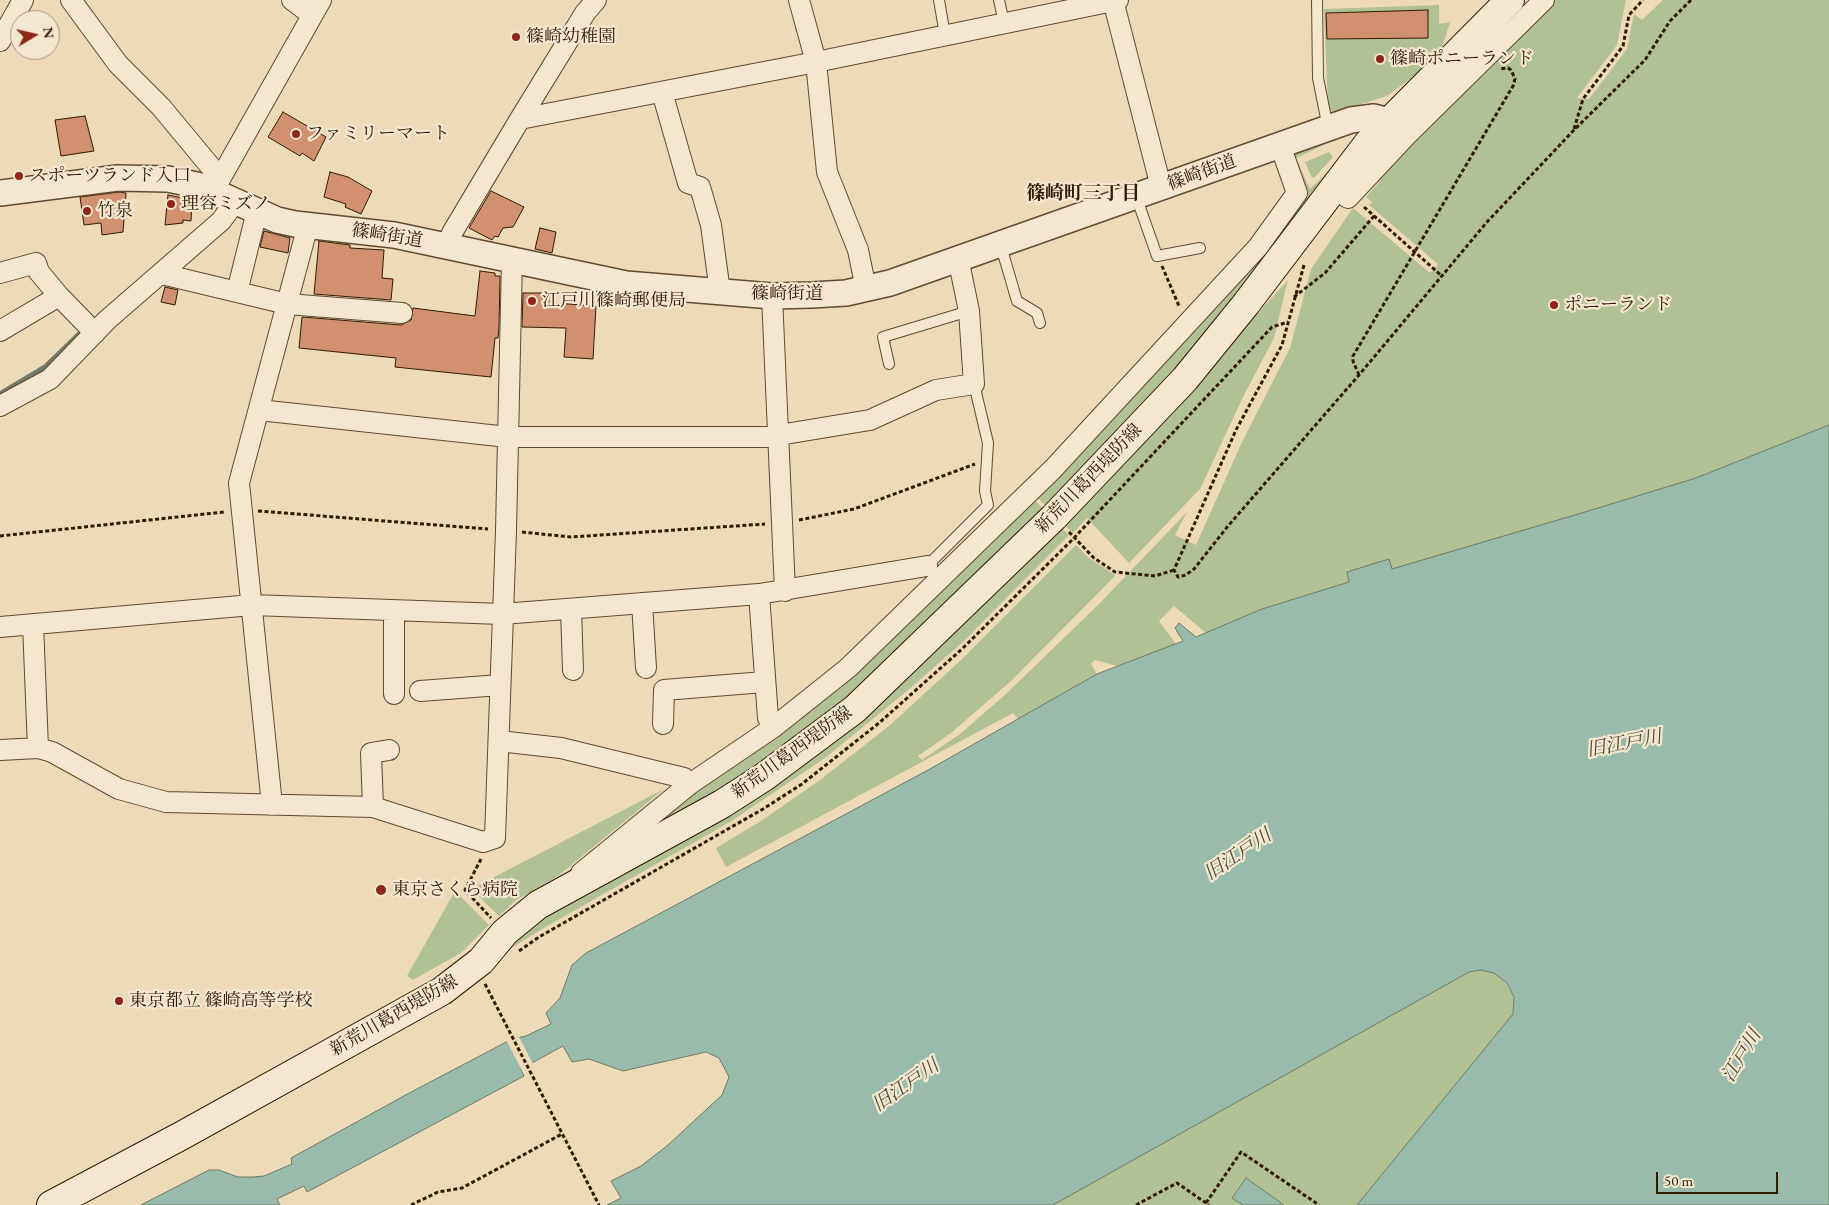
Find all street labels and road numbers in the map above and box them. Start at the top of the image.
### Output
street label: 篠崎街道 [1164,151,1240,195]
street label: 篠崎街道 [350,220,424,252]
street label: 篠崎街道 [751,283,823,305]
street label: 新荒川葛西堤防線 [1031,420,1147,538]
street label: 新荒川葛西堤防線 [727,702,857,804]
street label: 新荒川葛西堤防線 [326,971,462,1061]

